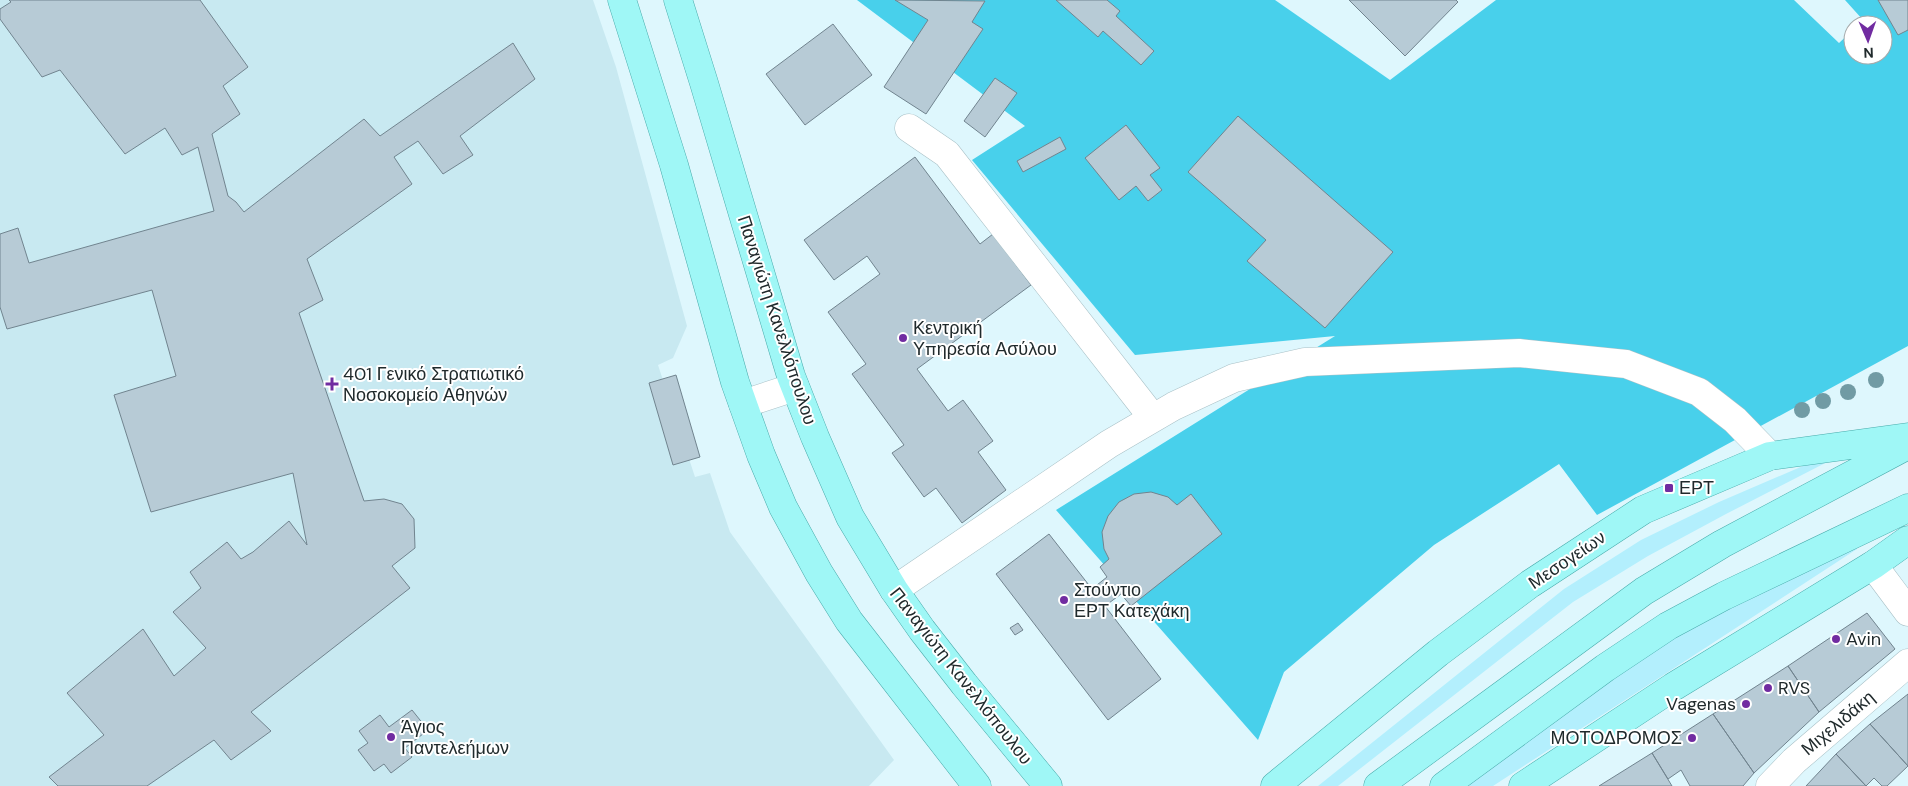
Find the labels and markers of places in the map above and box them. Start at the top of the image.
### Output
place label: Κεντρική Υπηρεσία Ασύλου [913,316,1057,361]
marker: Κεντρική Υπηρεσία Ασύλου [897,332,909,344]
place label: 401 Γενικό Στρατιωτικό Νοσοκομείο Αθηνών [343,362,524,407]
marker: 401 Γενικό Στρατιωτικό Νοσοκομείο Αθηνών [325,377,339,391]
place label: ΕΡΤ [1679,476,1714,500]
marker: ΕΡΤ [1663,482,1675,494]
place label: Στούντιο ΕΡΤ Κατεχάκη [1074,578,1190,623]
marker: Στούντιο ΕΡΤ Κατεχάκη [1058,594,1070,606]
place label: Avin [1846,627,1881,651]
marker: Avin [1830,633,1842,645]
place label: RVS [1778,676,1810,700]
marker: RVS [1762,682,1774,694]
place label: Vagenas [1666,692,1736,716]
marker: Vagenas [1740,698,1752,710]
place label: Άγιος Παντελεήμων [401,715,509,760]
place label: ΜΟΤΟΔΡΟΜΟΣ [1551,726,1682,750]
marker: Άγιος Παντελεήμων [385,731,397,743]
marker: ΜΟΤΟΔΡΟΜΟΣ [1686,732,1698,744]

